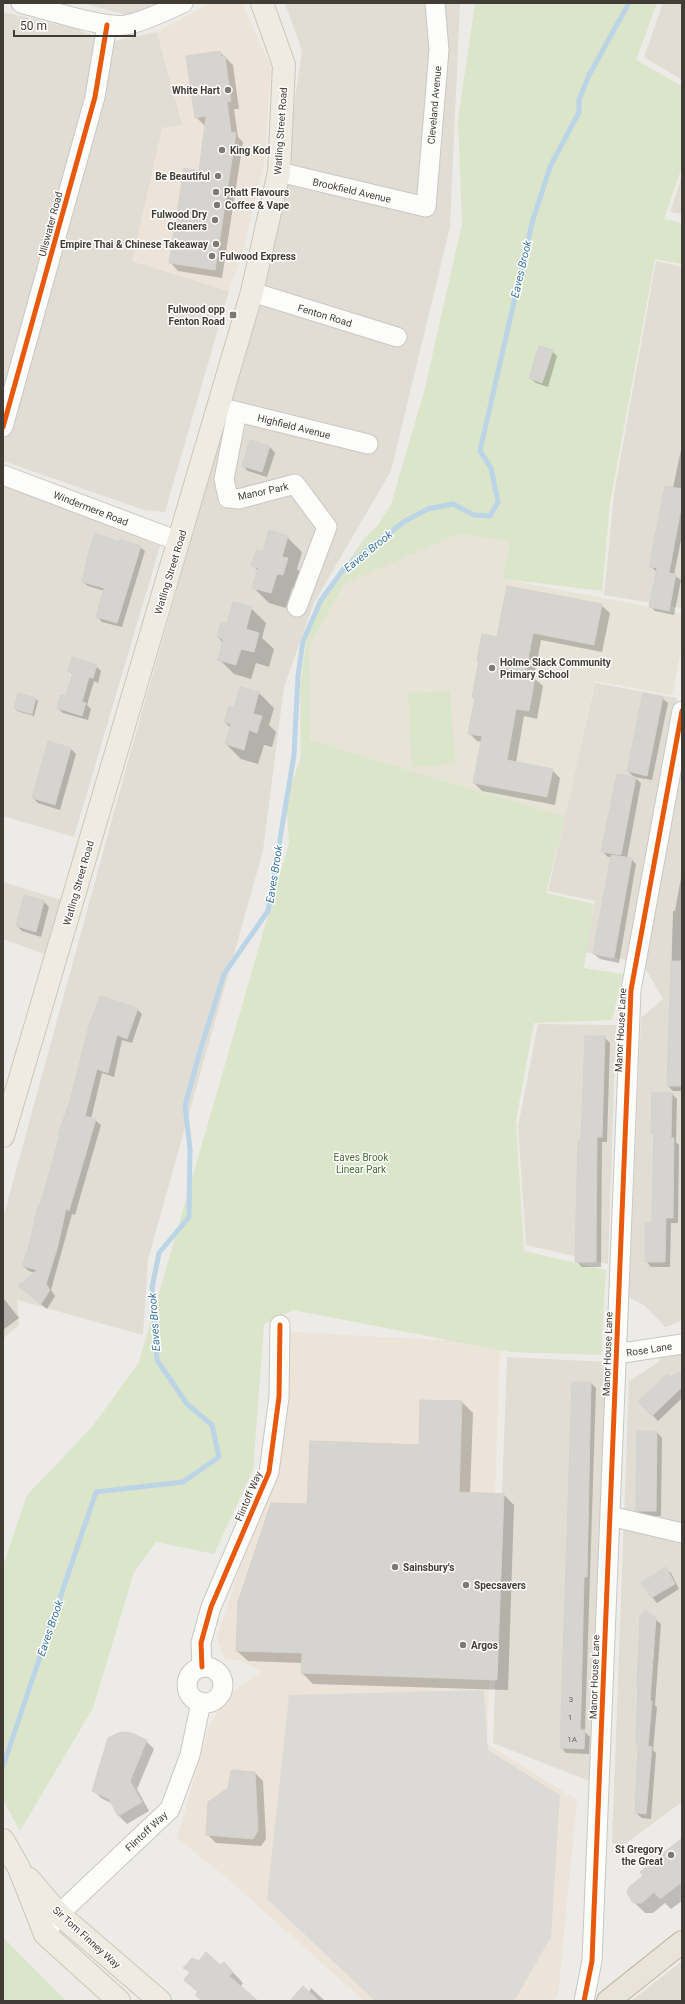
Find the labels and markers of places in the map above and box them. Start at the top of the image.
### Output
place label: White Hart [172,85,221,96]
marker: White Hart [223,85,233,95]
marker: King Kod [217,145,227,155]
place label: King Kod [230,145,271,156]
place label: Be Beautiful [155,171,210,182]
marker: Be Beautiful [213,171,223,181]
marker: Phatt Flavours [211,187,221,197]
place label: Phatt Flavours [224,187,289,198]
marker: Coffee & Vape [212,200,222,210]
place label: Coffee & Vape [225,200,290,211]
place label: Fulwood Dry Cleaners [151,209,208,232]
marker: Fulwood Dry Cleaners [210,215,220,225]
place label: Empire Thai & Chinese Takeaway [60,239,209,250]
marker: Empire Thai & Chinese Takeaway [211,239,221,249]
marker: Fulwood Express [207,251,217,261]
place label: Fulwood Express [220,251,296,262]
place label: Fulwood opp Fenton Road [168,304,225,327]
marker: Fulwood opp Fenton Road [228,310,238,320]
place label: Holme Slack Community Primary School [500,657,612,680]
marker: Holme Slack Community Primary School [487,663,497,673]
marker: Sainsbury's [390,1562,400,1572]
place label: Sainsbury's [403,1562,454,1573]
marker: Specsavers [461,1580,471,1590]
place label: Specsavers [474,1580,526,1591]
marker: Argos [458,1640,468,1650]
place label: Argos [471,1640,498,1651]
place label: St Gregory the Great [615,1844,664,1867]
marker: St Gregory the Great [666,1850,676,1860]

